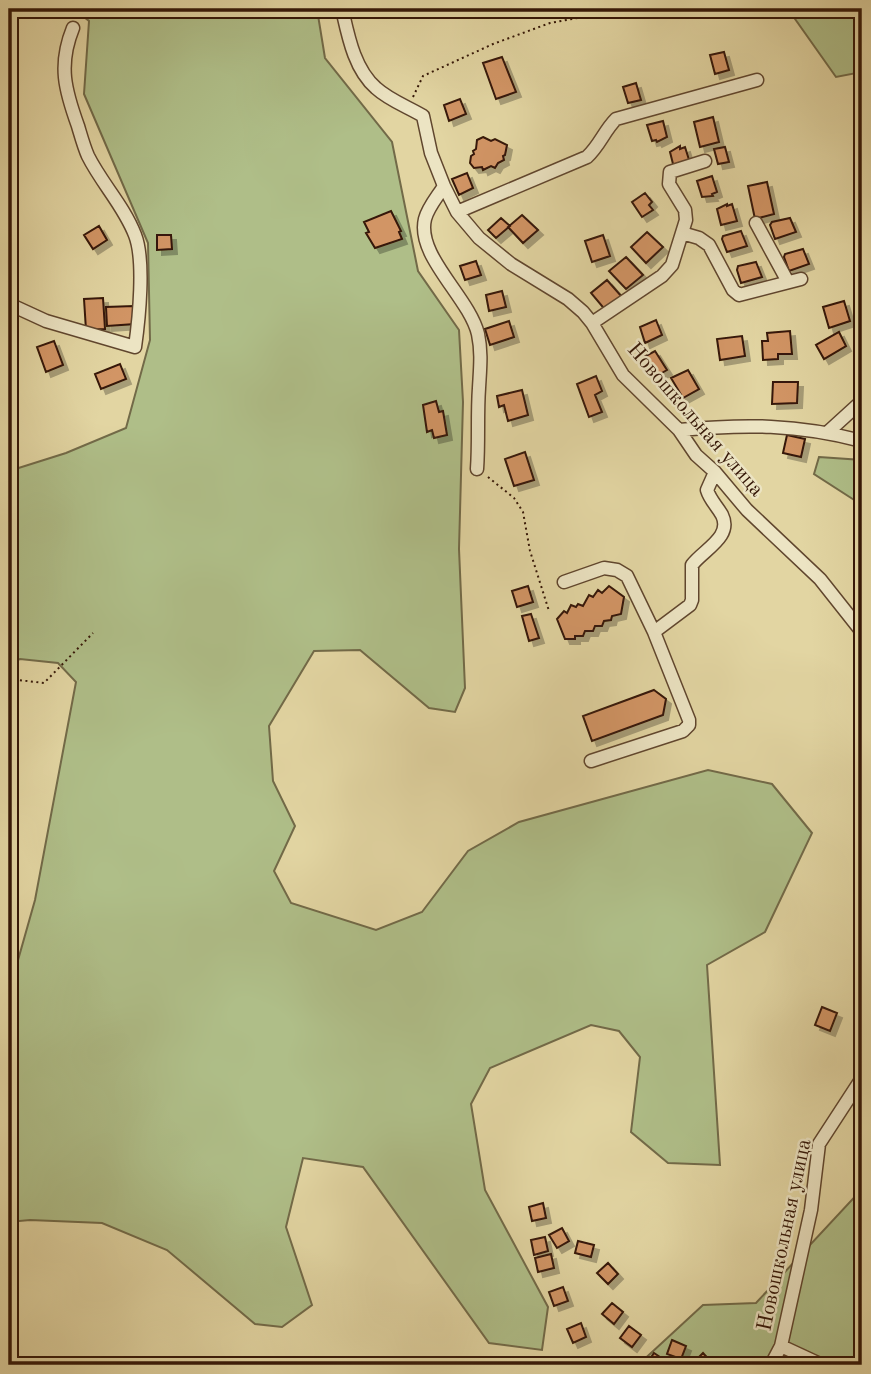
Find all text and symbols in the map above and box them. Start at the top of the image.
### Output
street label: Новошкольная улица [623,339,767,501]
street label: Новошкольная улица [754,1137,816,1333]

